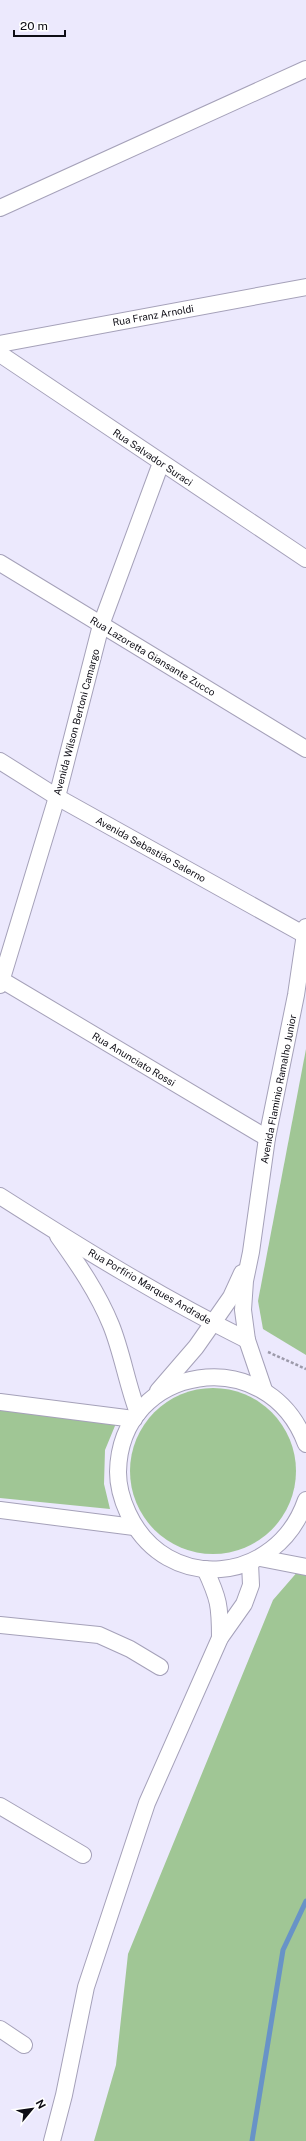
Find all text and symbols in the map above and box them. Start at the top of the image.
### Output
scale bar [14,12,65,38]
text: 20 m [20,19,48,33]
street label: Rua Franz Arnoldi [111,302,195,328]
street label: Rua Salvador Suraci [111,426,195,488]
street label: Rua Lazoretta Giansante Zucco [88,614,218,698]
street label: Avenida Wilson Bertoni Camargo [51,647,101,797]
street label: Avenida Sebastião Salerno [94,814,208,884]
street label: Avenida Flaminio Ramalho Junior [258,1013,298,1165]
street label: Rua Anunciato Rossi [90,1029,178,1089]
street label: Rua Porfírio Marques Andrade [86,1246,214,1326]
north arrow [12,2089,52,2129]
text: N [33,2097,48,2111]

